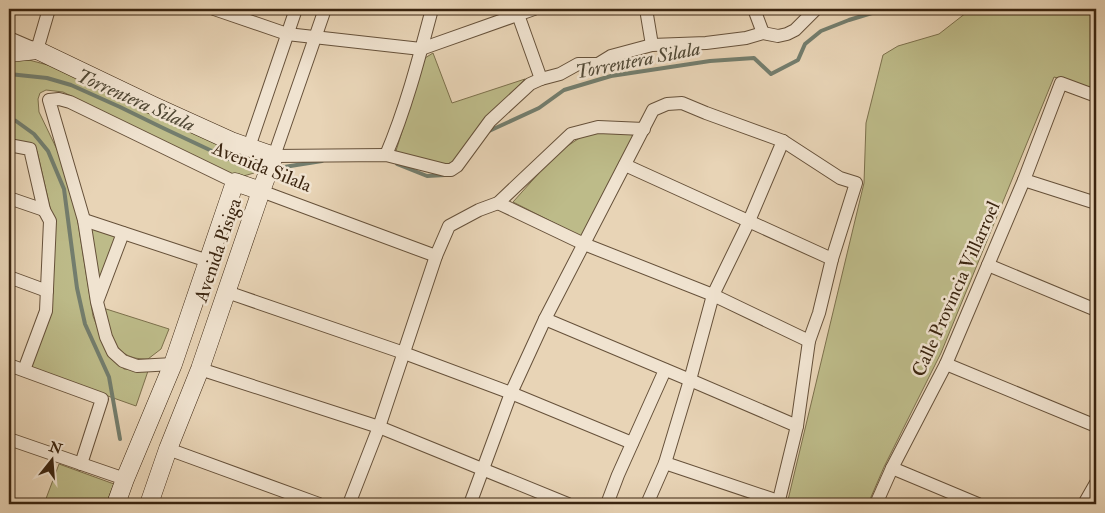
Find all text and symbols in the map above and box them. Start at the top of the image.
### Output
water label: Torrentera Silala [573,36,703,84]
water label: Torrentera Silala [73,63,199,137]
street label: Avenida Silala [208,136,315,198]
street label: Avenida Pisiga [189,195,247,306]
street label: Calle Provincia Villarroel [906,197,1006,381]
north arrow [28,436,78,486]
text: N [46,438,65,458]

